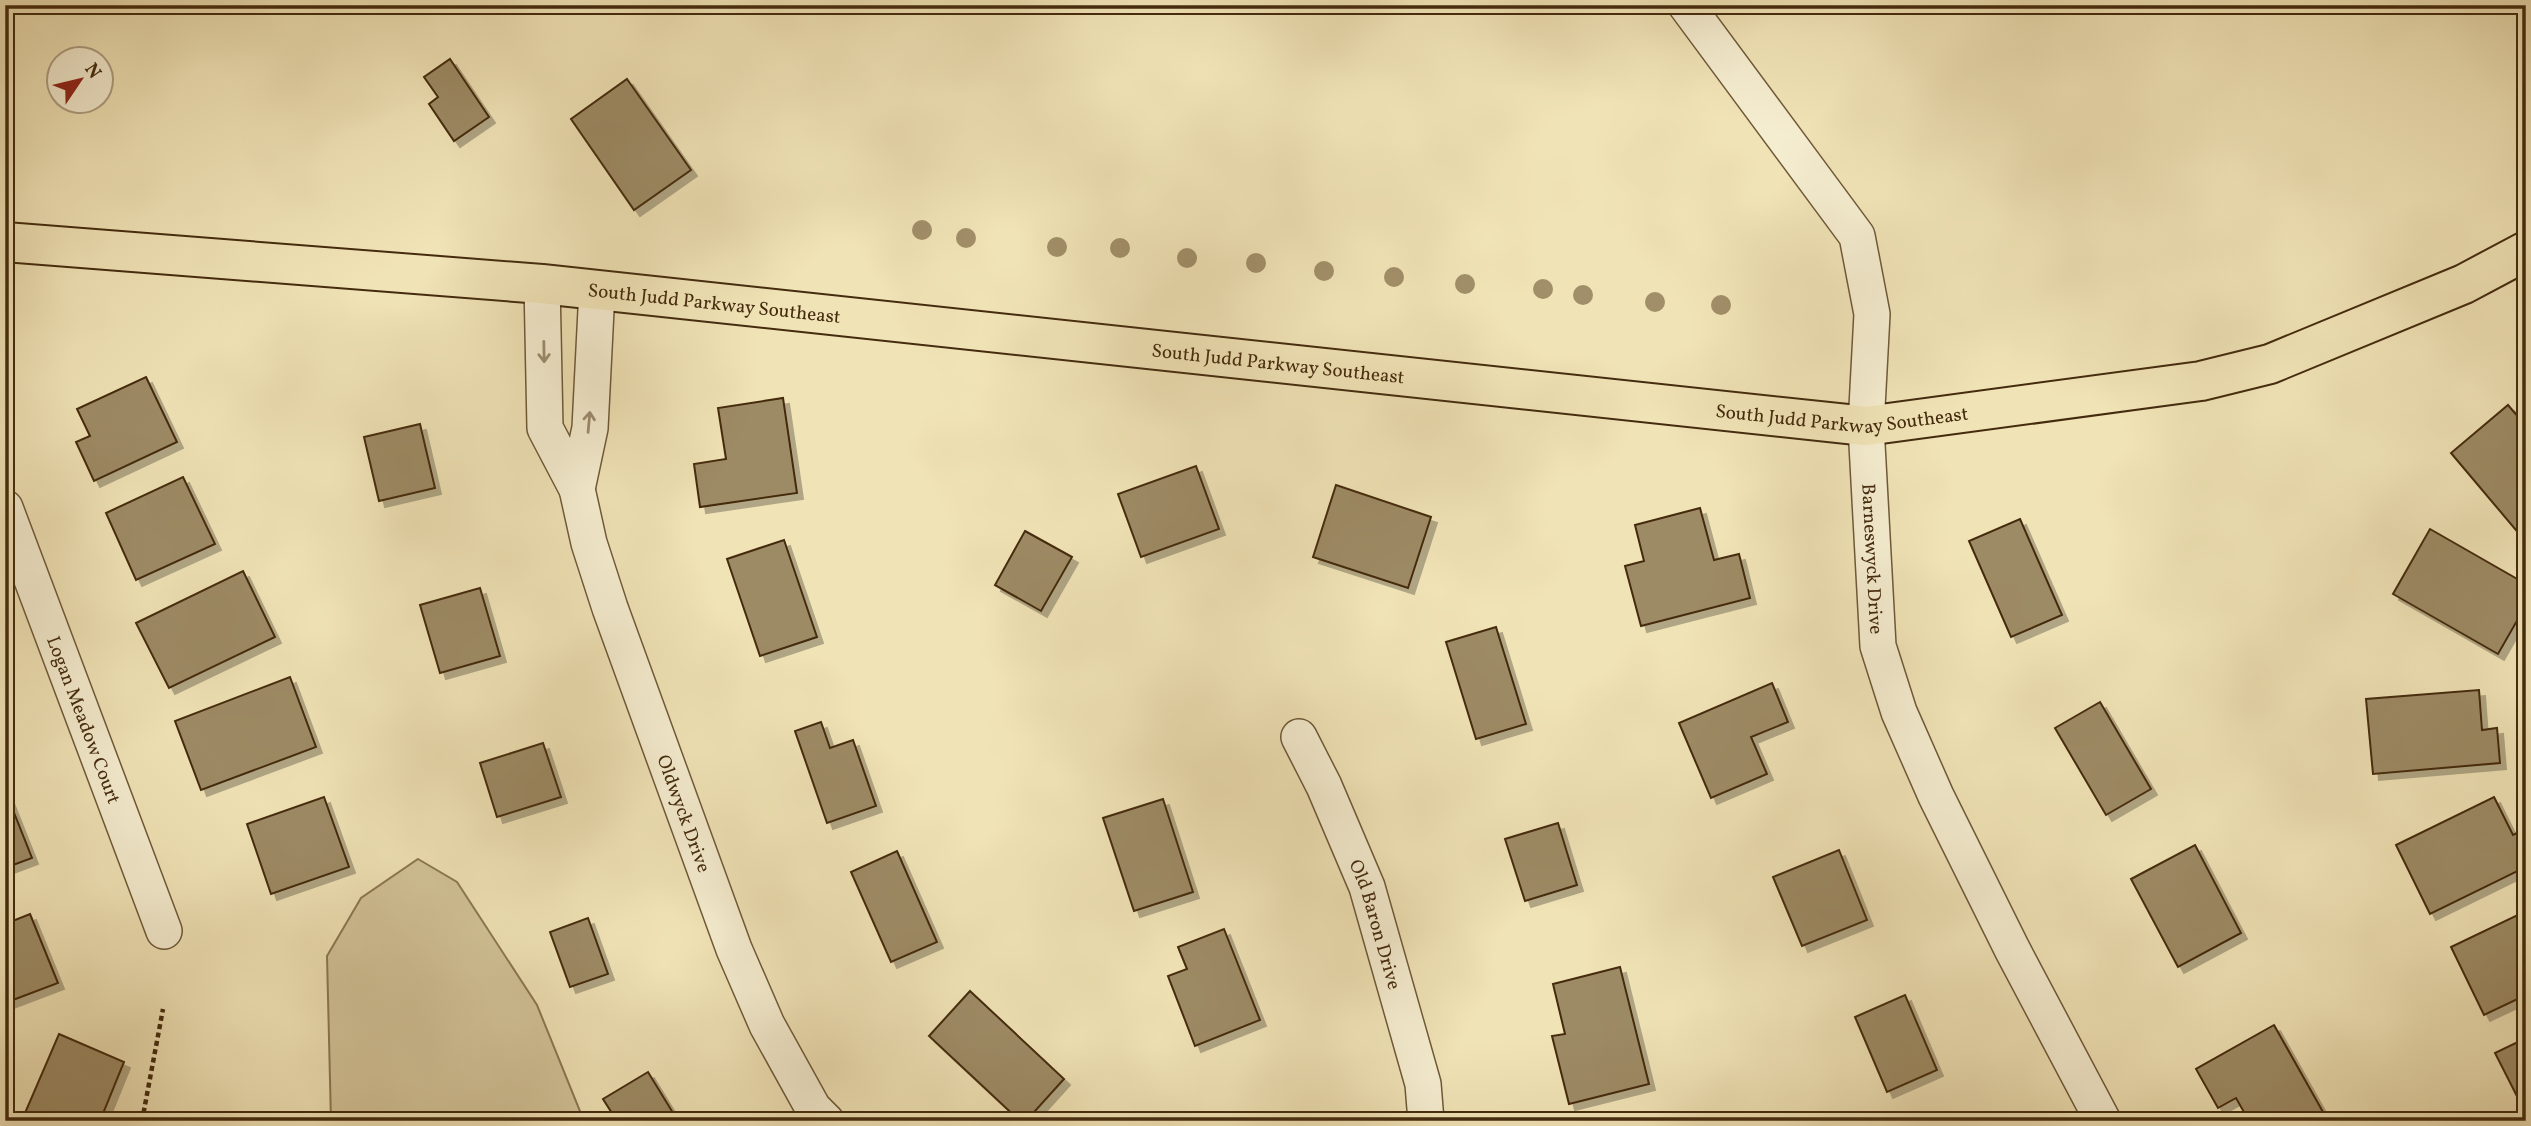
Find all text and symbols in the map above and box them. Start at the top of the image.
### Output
north arrow [46,46,116,116]
text: N [78,58,107,85]
street label: South Judd Parkway Southeast [586,278,842,331]
street label: South Judd Parkway Southeast [1150,338,1406,391]
one-way arrow [537,340,551,363]
street label: South Judd Parkway Southeast [1714,399,1970,441]
one-way arrow [583,412,596,434]
street label: Barneswyck Drive [1854,483,1888,635]
street label: Logan Meadow Court [39,633,126,808]
street label: Oldwyck Drive [649,751,716,877]
street label: Old Baron Drive [1342,856,1407,993]

